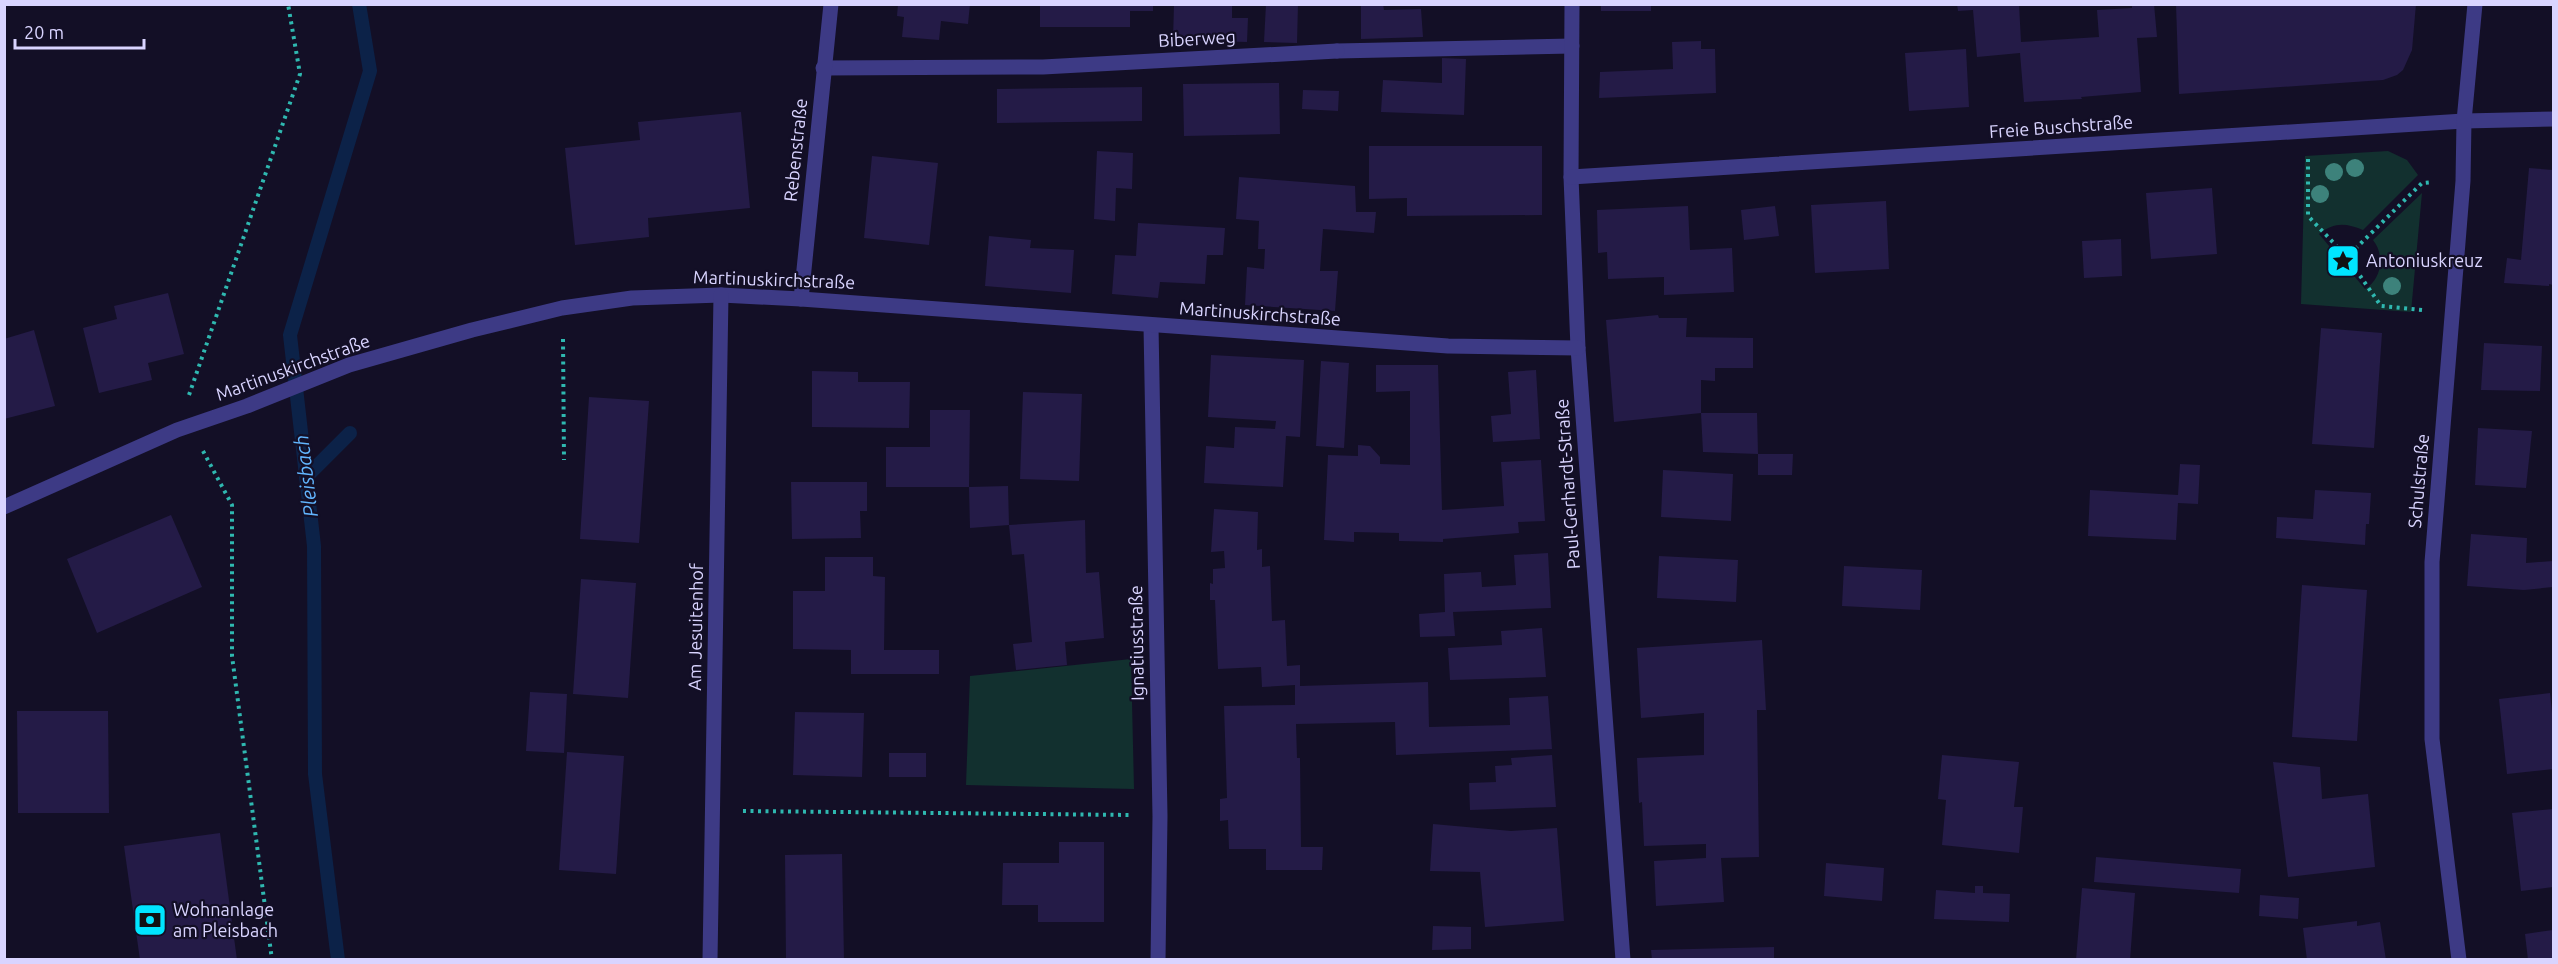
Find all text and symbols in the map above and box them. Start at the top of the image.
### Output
scale bar [15,12,144,50]
text: 20 m [24,22,64,42]
street label: Biberweg [1158,26,1236,50]
street label: Rebenstraße [780,97,810,202]
street label: Freie Buschstraße [1988,111,2134,141]
place icon: Antoniuskreuz [2325,243,2361,279]
place label: Antoniuskreuz [2366,250,2483,270]
street label: Martinuskirchstraße [693,266,855,292]
street label: Martinuskirchstraße [1178,297,1342,329]
street label: Martinuskirchstraße [213,330,372,404]
street label: Paul-Gerhardt-Straße [1551,398,1583,570]
street label: Schulstraße [2404,433,2432,529]
water label: Pleisbach [289,434,322,519]
street label: Am Jesuitenhof [684,563,706,691]
street label: Ignatiusstraße [1125,585,1147,701]
place label: Wohnanlage am Pleisbach [173,899,278,940]
bank icon: Wohnanlage am Pleisbach [132,902,168,938]

